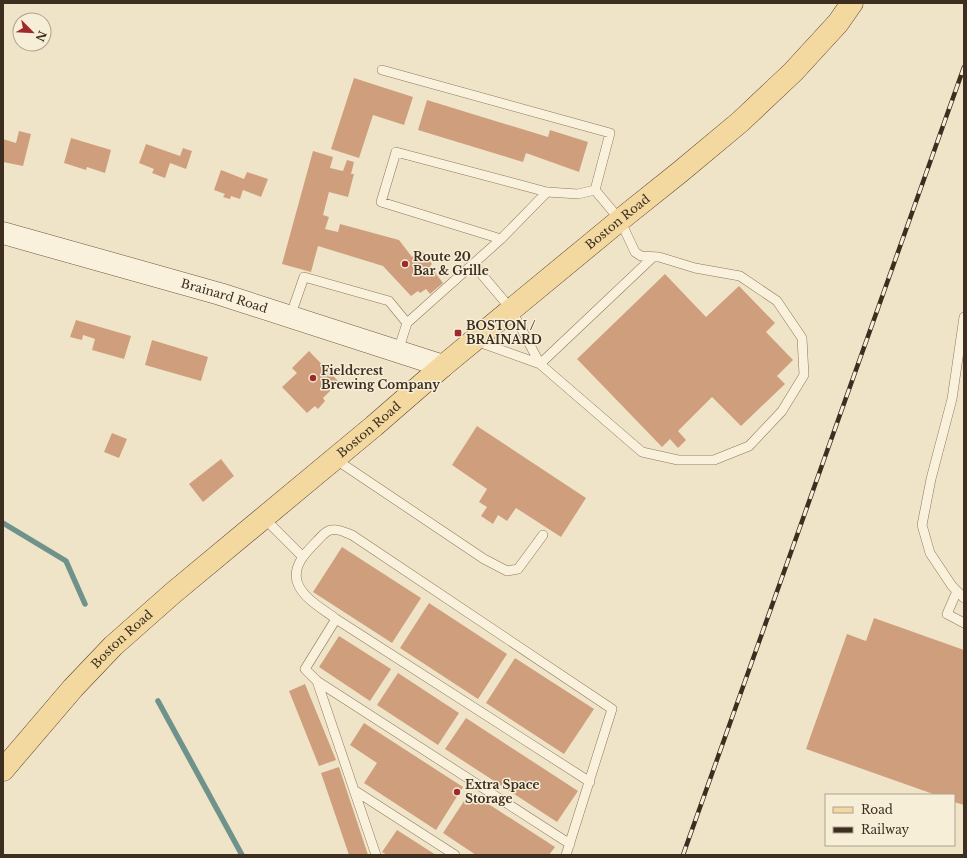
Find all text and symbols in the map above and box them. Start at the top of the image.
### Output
north arrow [12,12,52,52]
text: N [32,28,50,44]
street label: Boston Road [582,191,653,252]
place label: Route 20 Bar & Grille [413,249,489,278]
marker: Route 20 Bar & Grille [400,259,410,269]
street label: Brainard Road [179,275,270,316]
place label: BOSTON / BRAINARD [466,318,542,347]
marker: BOSTON / BRAINARD [453,328,463,338]
place label: Fieldcrest Brewing Company [321,363,440,392]
marker: Fieldcrest Brewing Company [308,373,318,383]
street label: Boston Road [334,398,404,460]
street label: Boston Road [88,607,155,671]
place label: Extra Space Storage [465,777,540,806]
marker: Extra Space Storage [452,787,462,797]
legend [825,794,955,846]
text: Road [861,802,893,817]
text: Railway [861,822,910,837]

